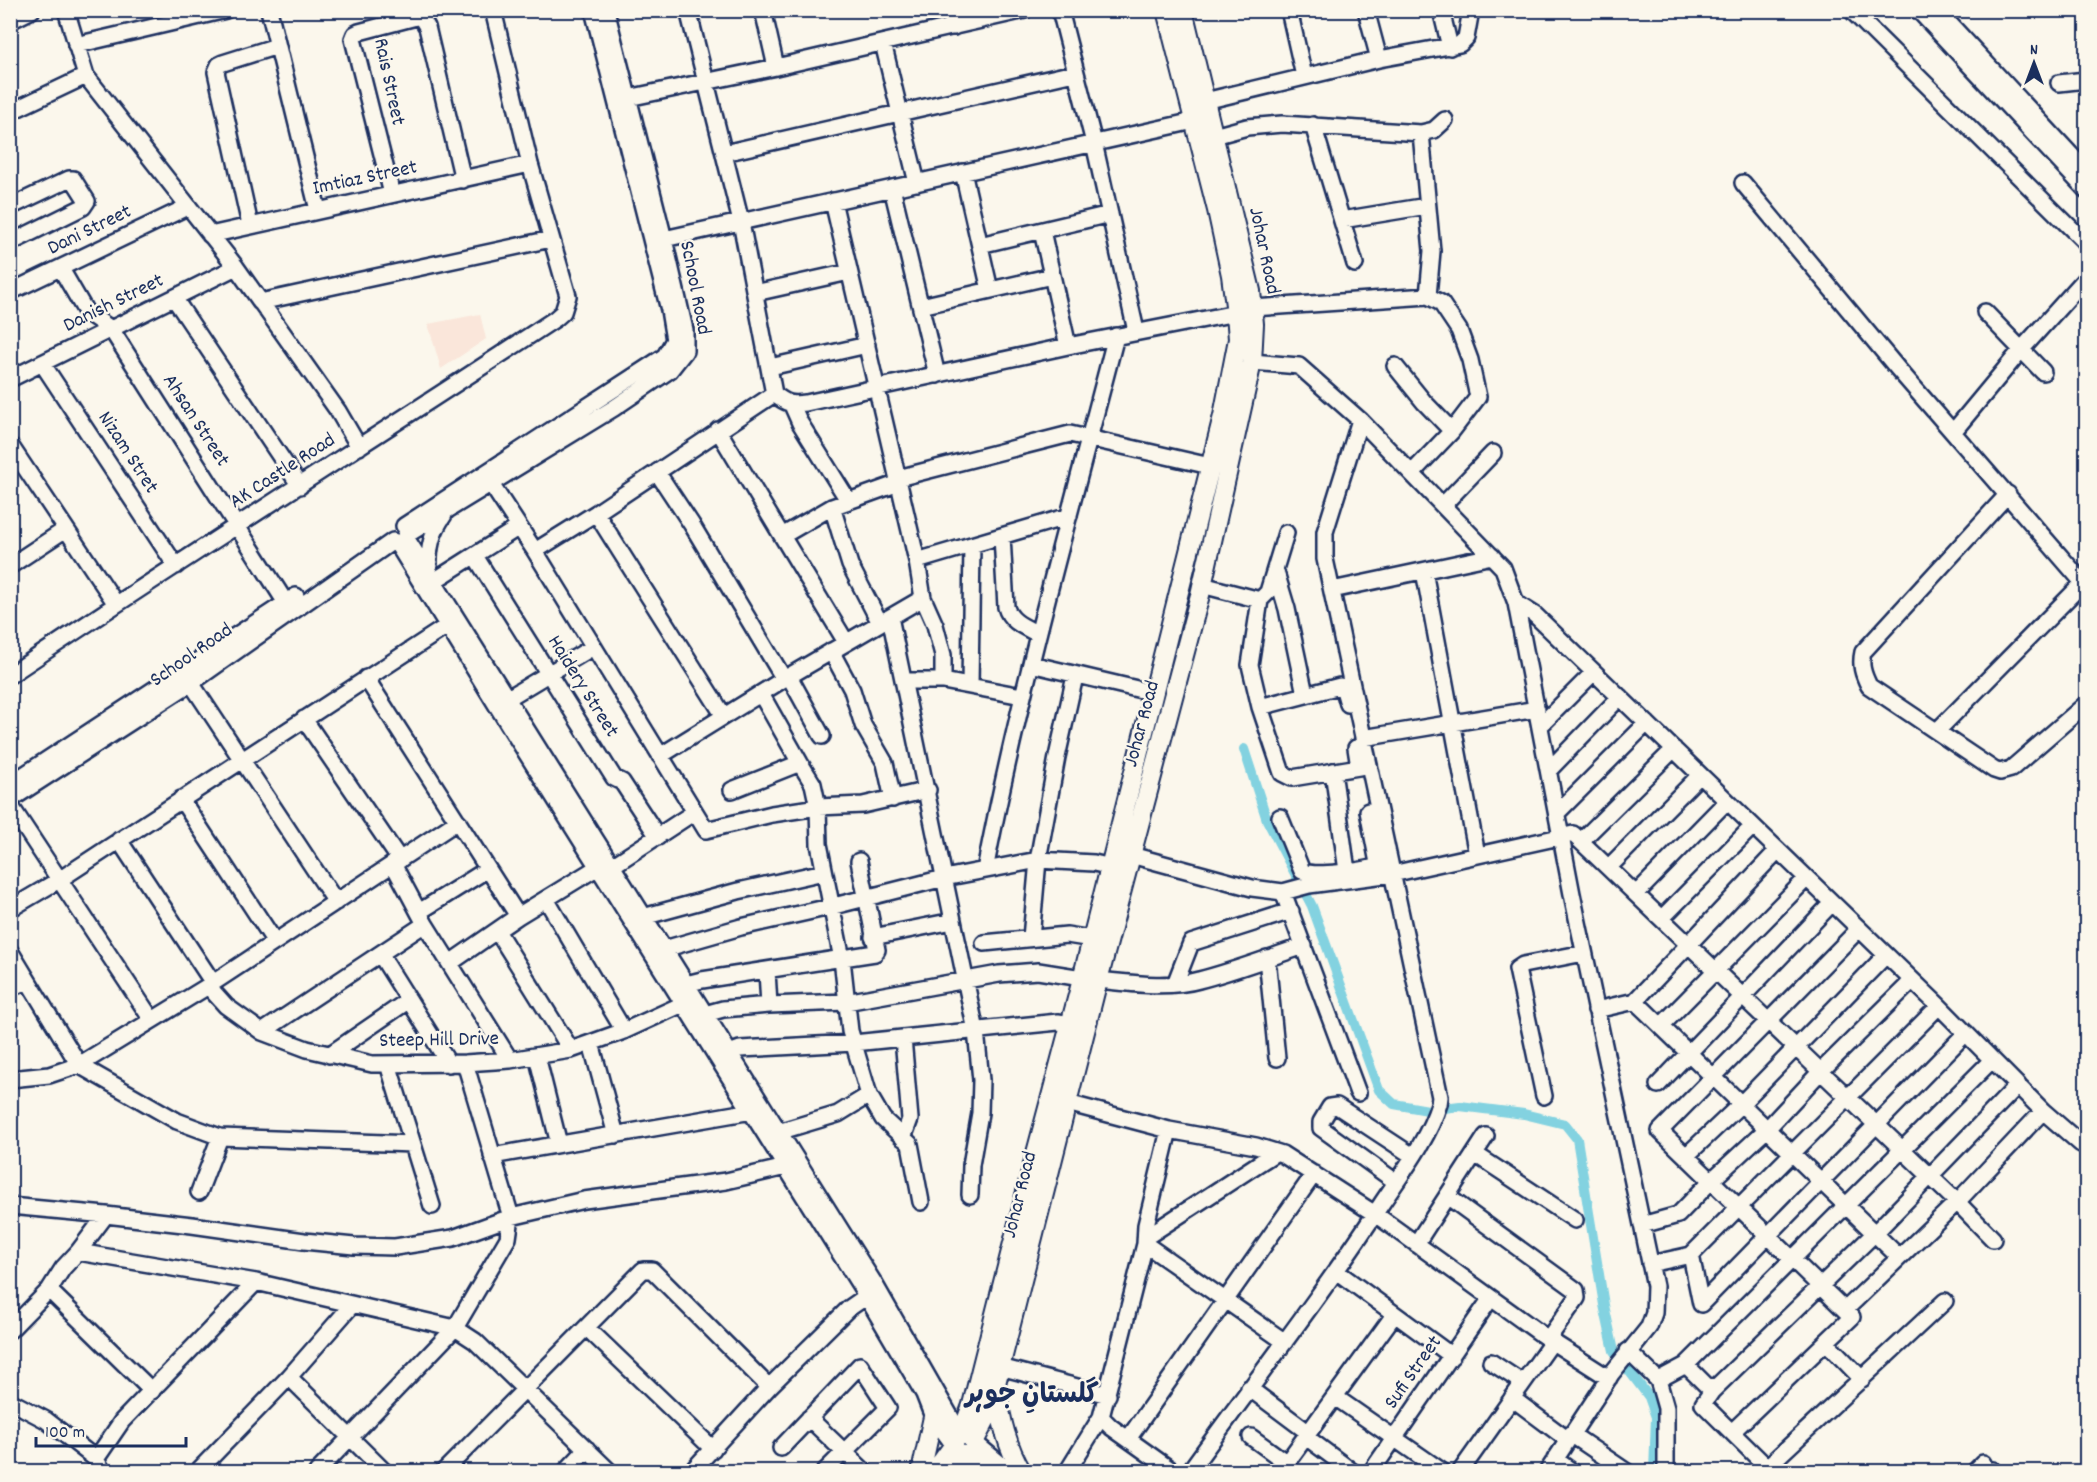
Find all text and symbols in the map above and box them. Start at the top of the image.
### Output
north arrow [2004,33,2064,93]
street label: Rais Street [364,36,412,129]
text: N [2030,39,2038,62]
street label: Imtiaz Street [310,153,420,205]
street label: Dani Street [43,198,137,264]
street label: Johar Road [1239,205,1287,297]
street label: School Road [670,238,718,338]
street label: Danish Street [59,267,170,341]
street label: Ahsan Street [154,369,236,474]
street label: Nizam Stret [89,406,165,500]
street label: AK Castle Road [224,426,342,518]
street label: School Road [144,616,240,696]
street label: Haidery Street [539,630,625,744]
street label: Johar Road [1117,677,1169,771]
street label: Steep Hill Drive [379,1025,499,1057]
street label: Johar Road [996,1149,1046,1241]
street label: Sufi Street [1378,1330,1450,1416]
district label: گلستانِ جوہر [962,1376,1099,1416]
scale bar [36,1410,186,1448]
text: 100 m [45,1421,85,1446]

